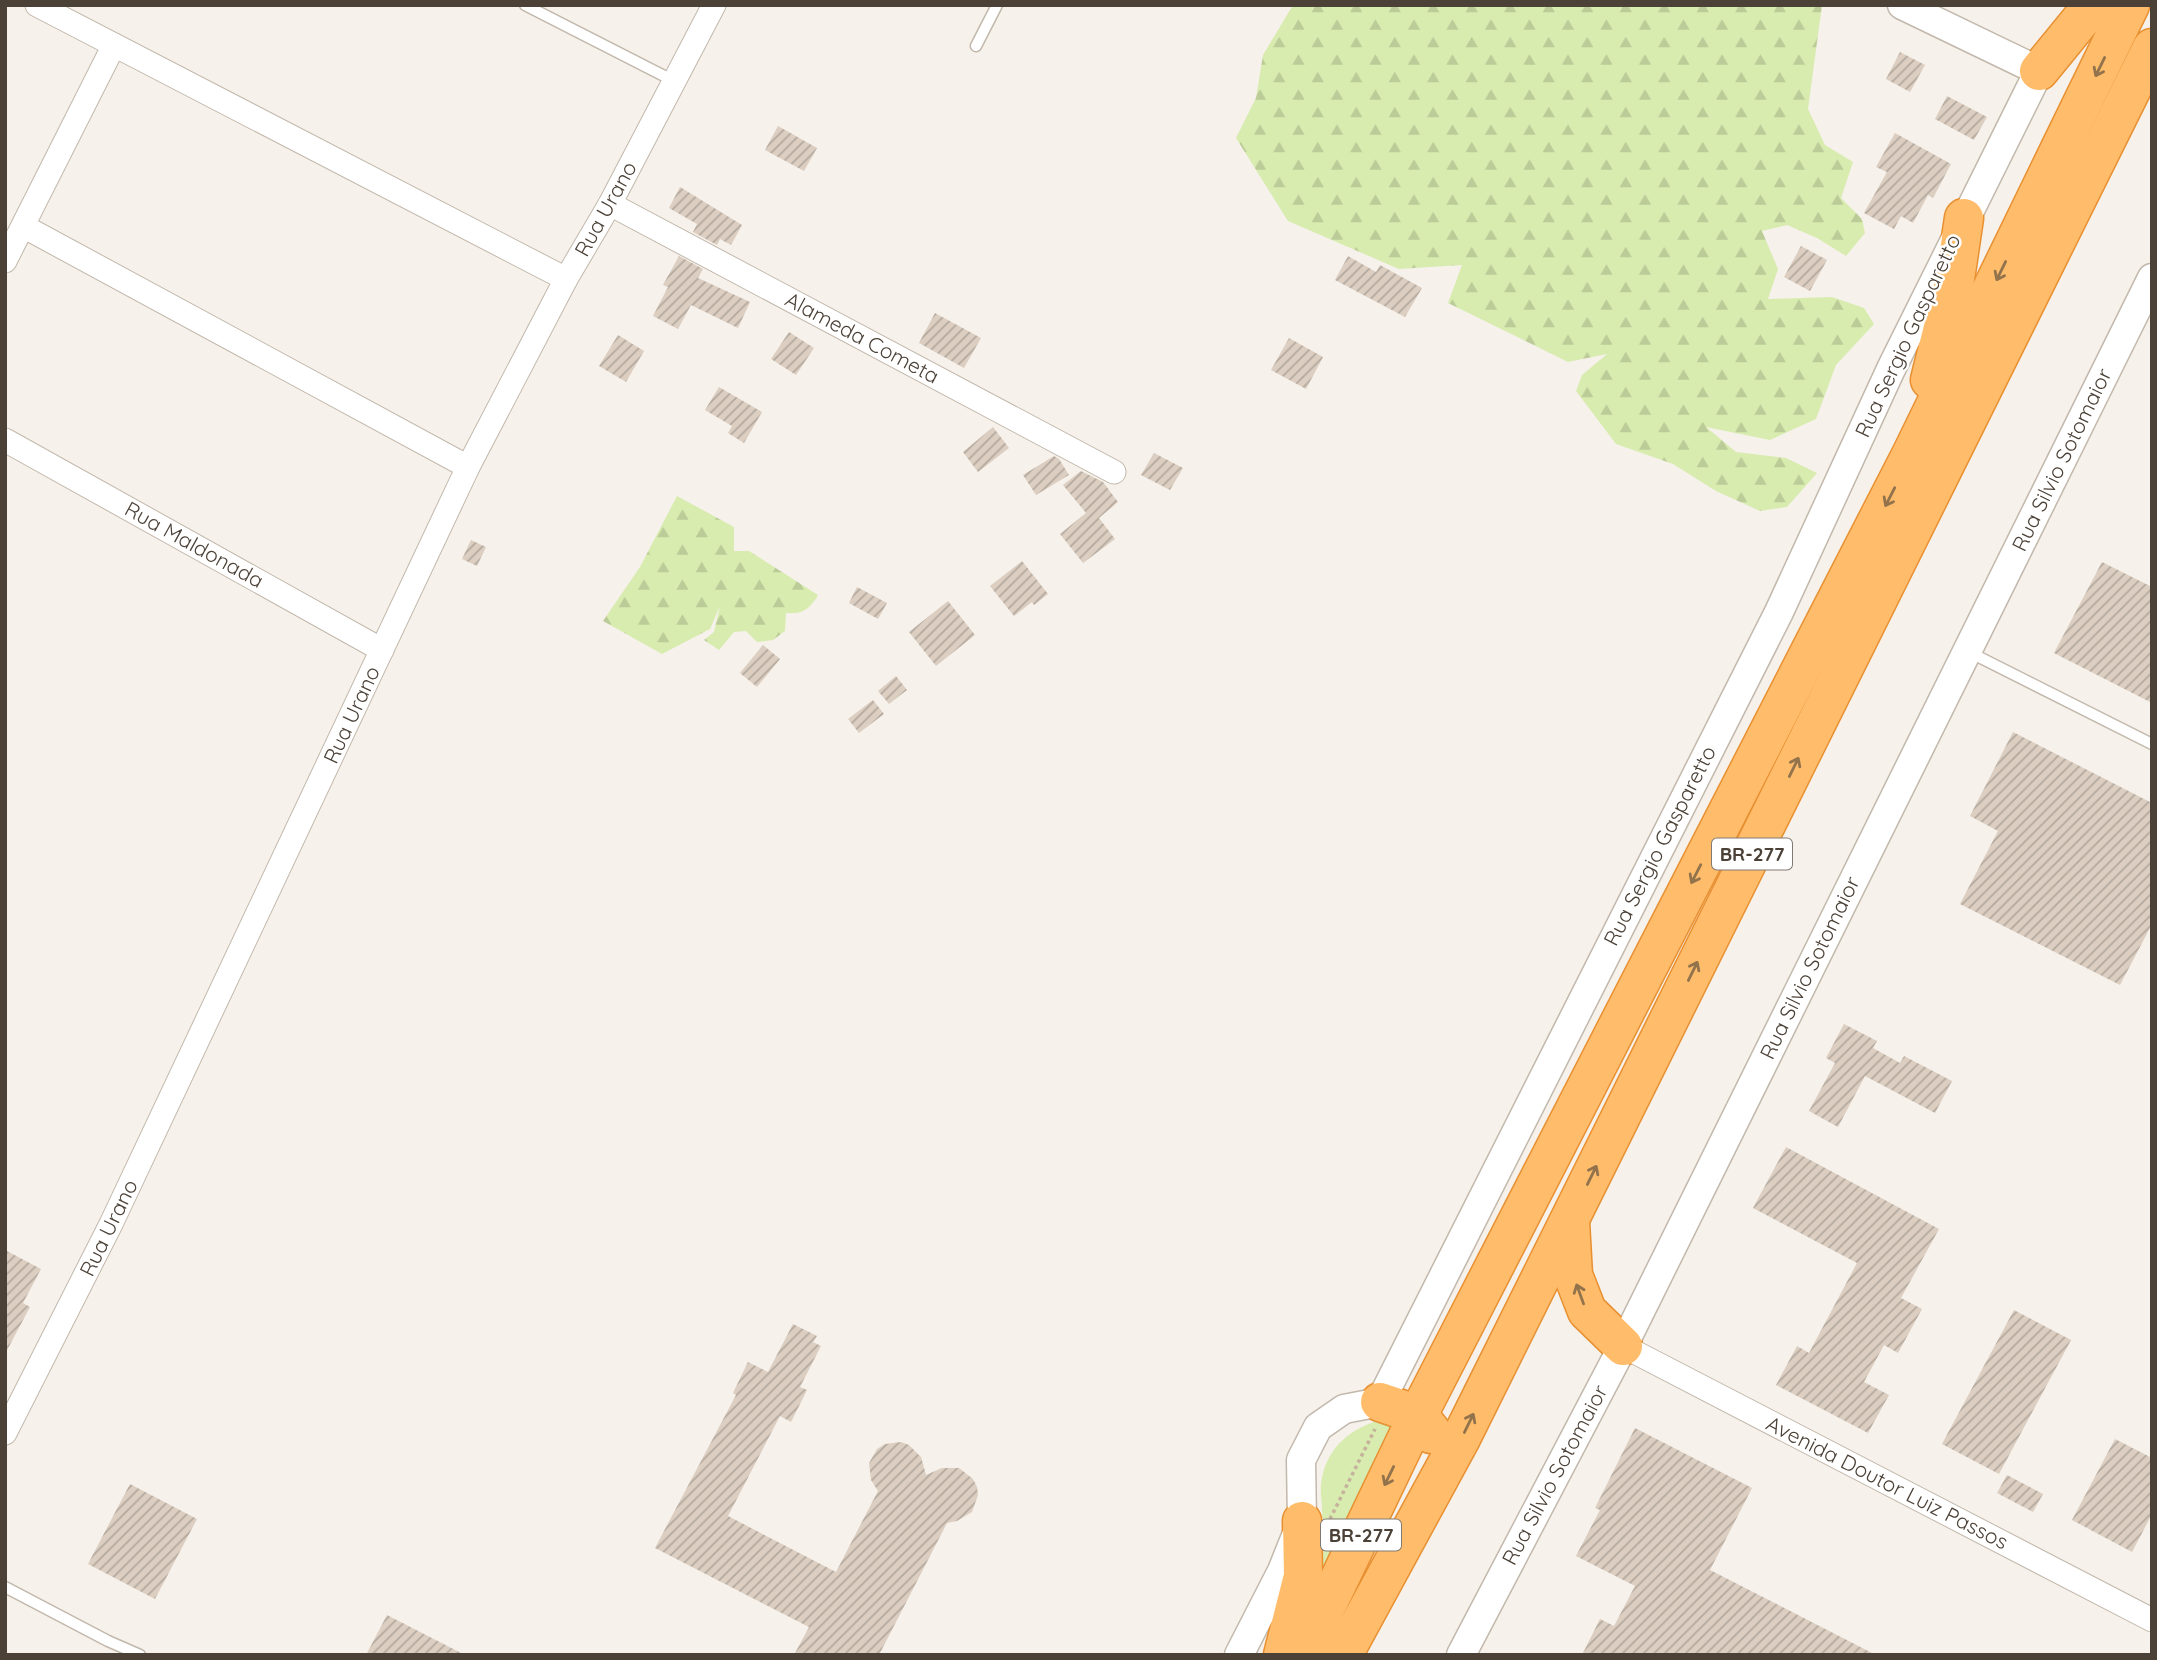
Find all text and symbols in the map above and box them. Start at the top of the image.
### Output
one-way arrow [2093,56,2107,77]
street label: Rua Urano [568,156,642,261]
street label: Rua Sergio Gasparetto [1849,230,1966,441]
one-way arrow [1993,260,2007,281]
street label: Alameda Cometa [781,286,944,389]
street label: Rua Silvio Sotomaior [2006,364,2117,555]
one-way arrow [1882,486,1896,507]
street label: Rua Maldonada [121,495,268,593]
street label: Rua Urano [317,662,385,767]
street label: Rua Sergio Gasparetto [1597,741,1721,950]
one-way arrow [1788,758,1802,778]
road number: BR-277 [1712,838,1792,870]
one-way arrow [1689,863,1702,884]
street label: Rua Silvio Sotomaior [1754,872,1865,1063]
one-way arrow [1687,961,1701,982]
one-way arrow [1586,1165,1599,1186]
street label: Rua Urano [73,1175,143,1280]
one-way arrow [1573,1284,1585,1306]
street label: Rua Silvio Sotomaior [1496,1380,1613,1569]
street label: Avenida Doutor Luiz Passos [1762,1410,2013,1554]
one-way arrow [1463,1413,1476,1434]
one-way arrow [1381,1465,1395,1486]
road number: BR-277 [1321,1520,1401,1550]

